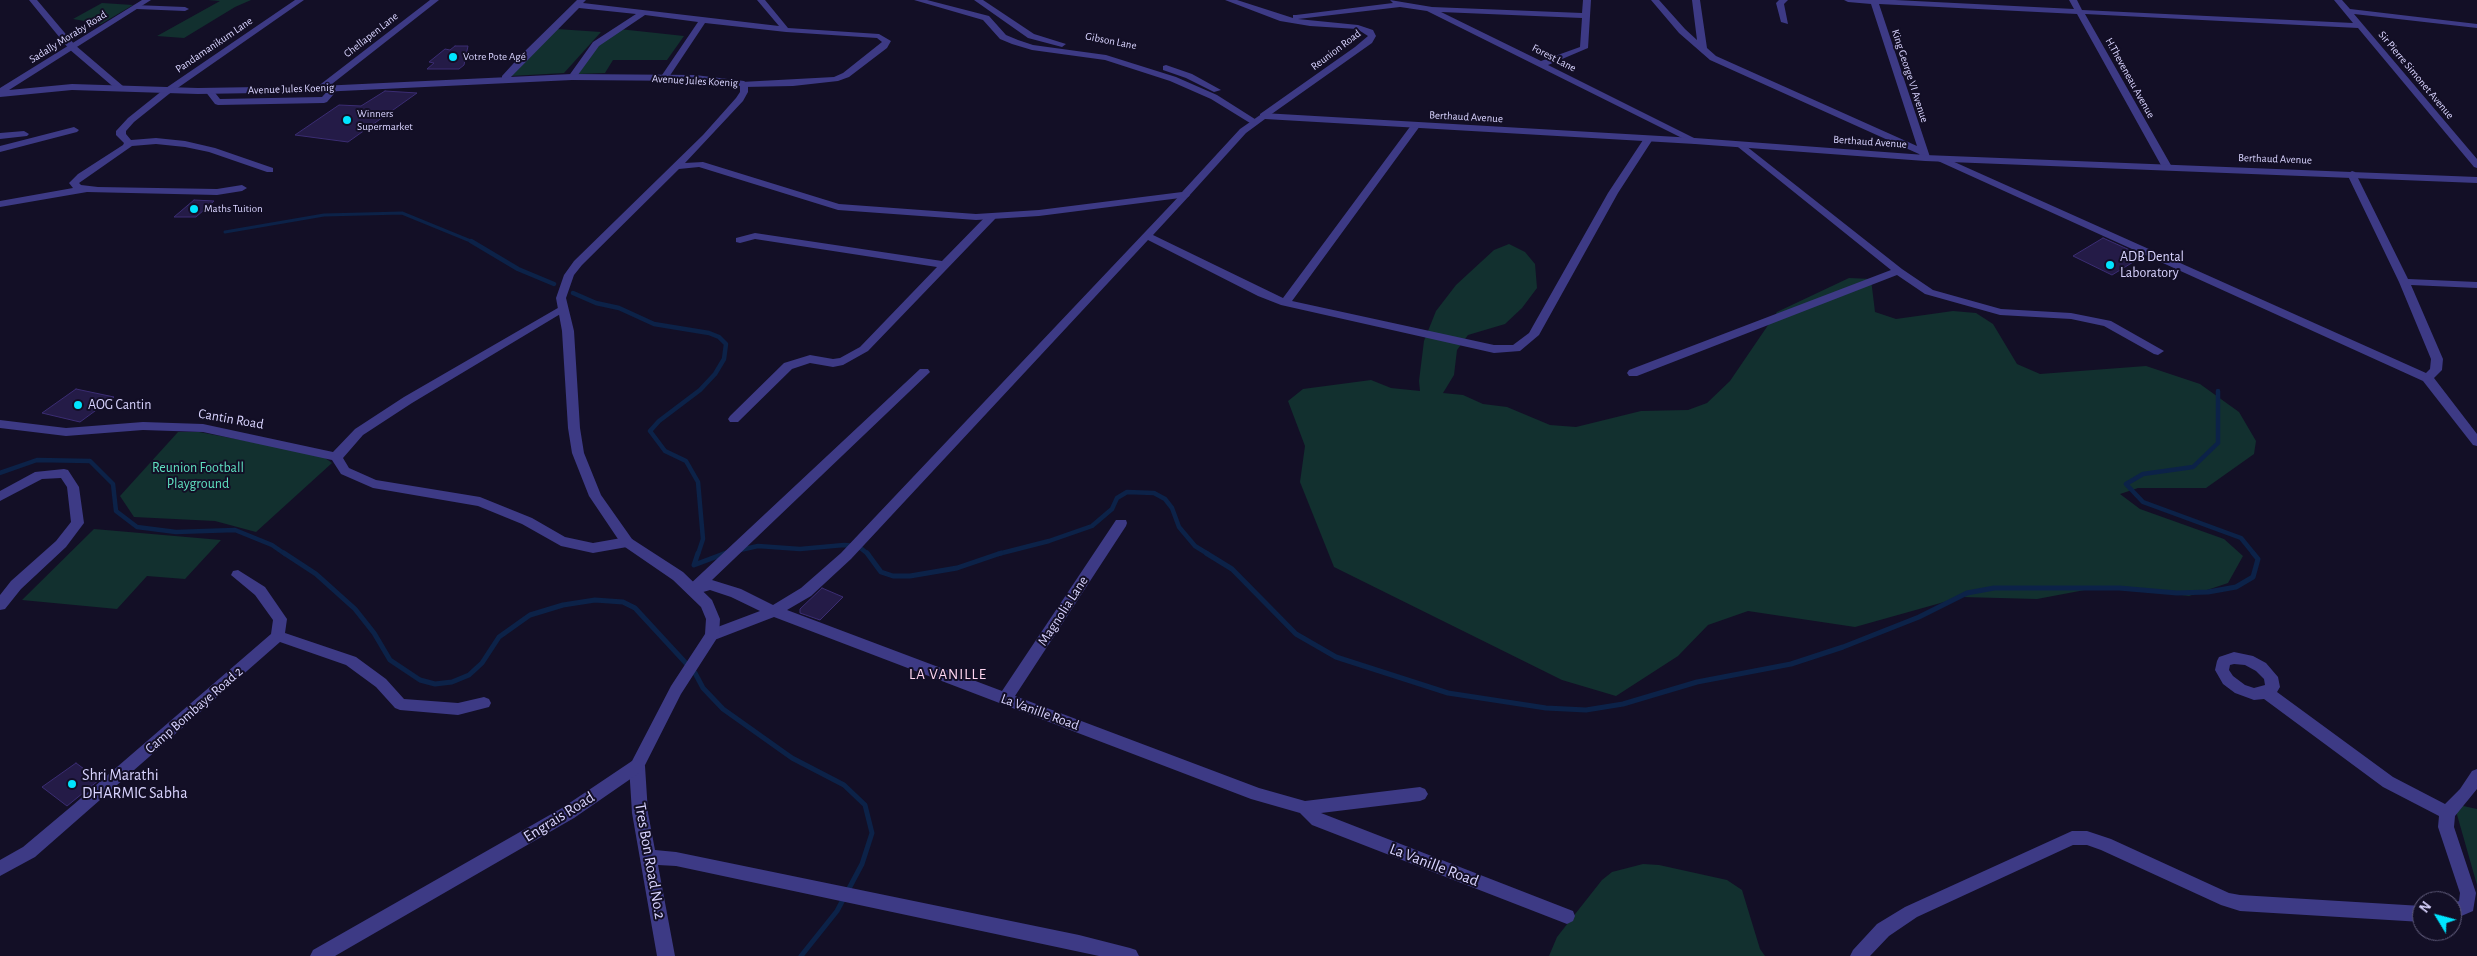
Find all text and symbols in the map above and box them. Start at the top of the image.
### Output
street label: Sadally Moraby Road [27,8,109,66]
street label: Chellapen Lane [341,10,401,60]
street label: Pandamanikum Lane [173,14,255,76]
street label: Reunion Road [1308,27,1364,73]
street label: King George VI Avenue [1889,28,1931,124]
street label: Sir Pierre Simonet Avenue [2375,28,2457,122]
street label: Gibson Lane [1084,30,1138,52]
street label: H.Theveneau Avenue [2102,36,2158,120]
street label: Forest Lane [1530,41,1578,75]
place label: Votre Pote Agé [463,50,526,64]
marker: Votre Pote Agé [447,51,459,63]
street label: Avenue Jules Koenig [652,72,738,90]
street label: Avenue Jules Koenig [248,81,334,97]
place label: Winners Supermarket [357,107,413,133]
street label: Berthaud Avenue [1429,108,1503,126]
marker: Winners Supermarket [341,114,353,126]
street label: Berthaud Avenue [1833,133,1907,151]
street label: Berthaud Avenue [2238,151,2312,167]
place label: Maths Tuition [204,202,263,216]
marker: Maths Tuition [188,203,200,215]
place label: ADB Dental Laboratory [2120,249,2184,282]
marker: ADB Dental Laboratory [2104,259,2116,271]
place label: AOG Cantin [88,397,151,413]
marker: AOG Cantin [72,399,84,411]
street label: Cantin Road [197,405,265,433]
park label: Reunion Football Playground [152,460,244,492]
street label: Magnolia Lane [1034,573,1092,649]
street label: Camp Bombaye Road 2 [142,663,246,757]
district label: LA VANILLE [908,665,988,683]
street label: La Vanille Road [999,690,1081,734]
place label: Shri Marathi DHARMIC Sabha [82,765,188,803]
marker: Shri Marathi DHARMIC Sabha [66,778,78,790]
street label: Engrais Road [520,788,598,846]
street label: Tres Bon Road No.2 [630,801,670,921]
street label: La Vanille Road [1387,839,1481,891]
north arrow [2412,891,2462,941]
text: N [2417,899,2434,916]

